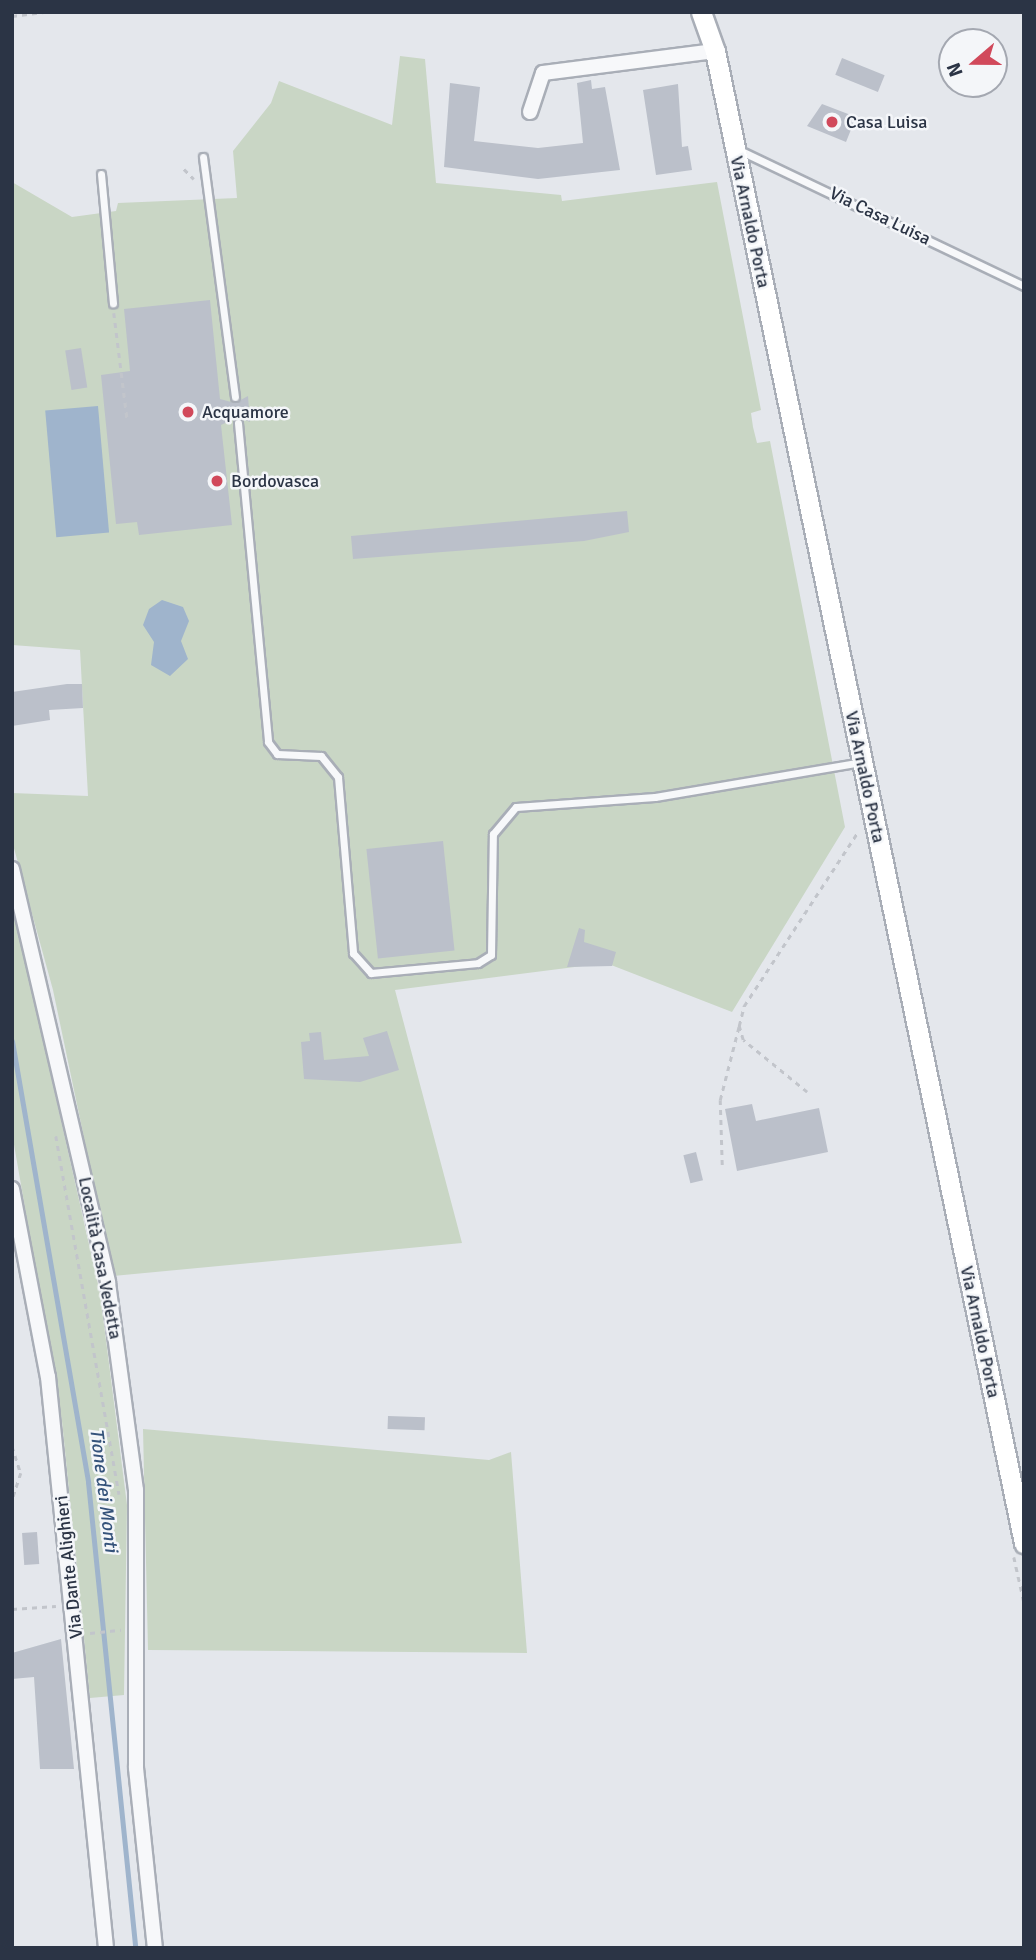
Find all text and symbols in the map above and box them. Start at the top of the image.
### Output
north arrow [938,28,1008,98]
text: N [942,59,969,80]
place label: Casa Luisa [846,111,927,133]
marker: Casa Luisa [824,114,840,130]
street label: Via Arnaldo Porta [725,154,775,290]
street label: Via Casa Luisa [826,182,934,250]
place label: Acquamore [202,401,289,423]
marker: Acquamore [180,404,196,420]
place label: Bordovasca [231,470,319,492]
marker: Bordovasca [209,473,225,489]
street label: Via Arnaldo Porta [840,709,890,845]
street label: Località Casa Vedetta [74,1175,126,1341]
street label: Via Arnaldo Porta [955,1264,1005,1400]
water label: Tione dei Monti [84,1427,122,1553]
street label: Via Dante Alighieri [51,1494,87,1640]

